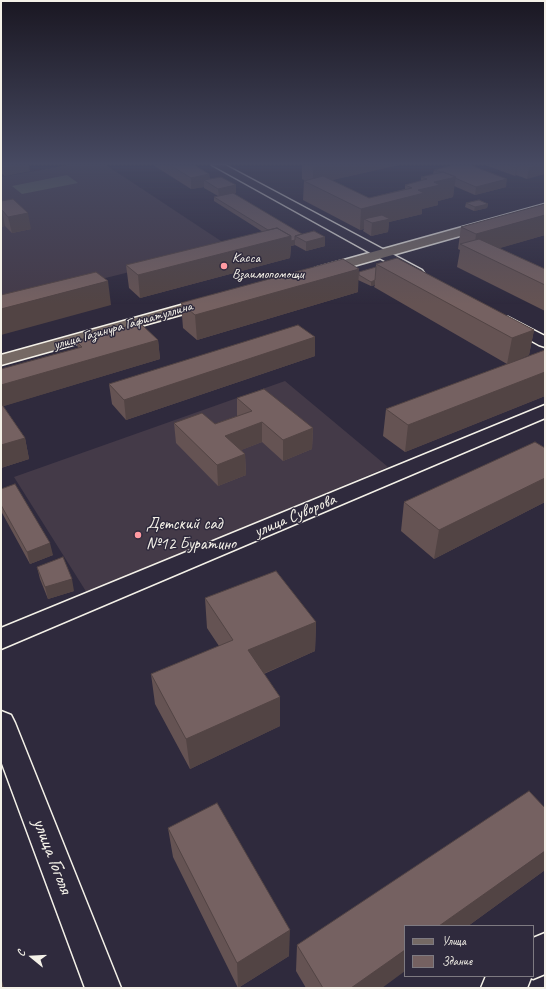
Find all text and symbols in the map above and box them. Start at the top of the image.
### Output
place label: Касса Взаимопомощи [232,250,304,282]
marker: Касса Взаимопомощи [219,261,229,271]
street label: улица Газинура Гафиатуллина [52,298,194,354]
street label: улица Суворова [251,490,339,542]
place label: Детский сад №12 Буратино [146,515,236,555]
marker: Детский сад №12 Буратино [133,530,143,540]
street label: улица Гоголя [27,815,77,897]
legend [404,925,534,977]
text: Улица [442,933,466,949]
north arrow [12,937,52,977]
text: С [13,949,28,958]
text: Здание [442,953,472,969]

